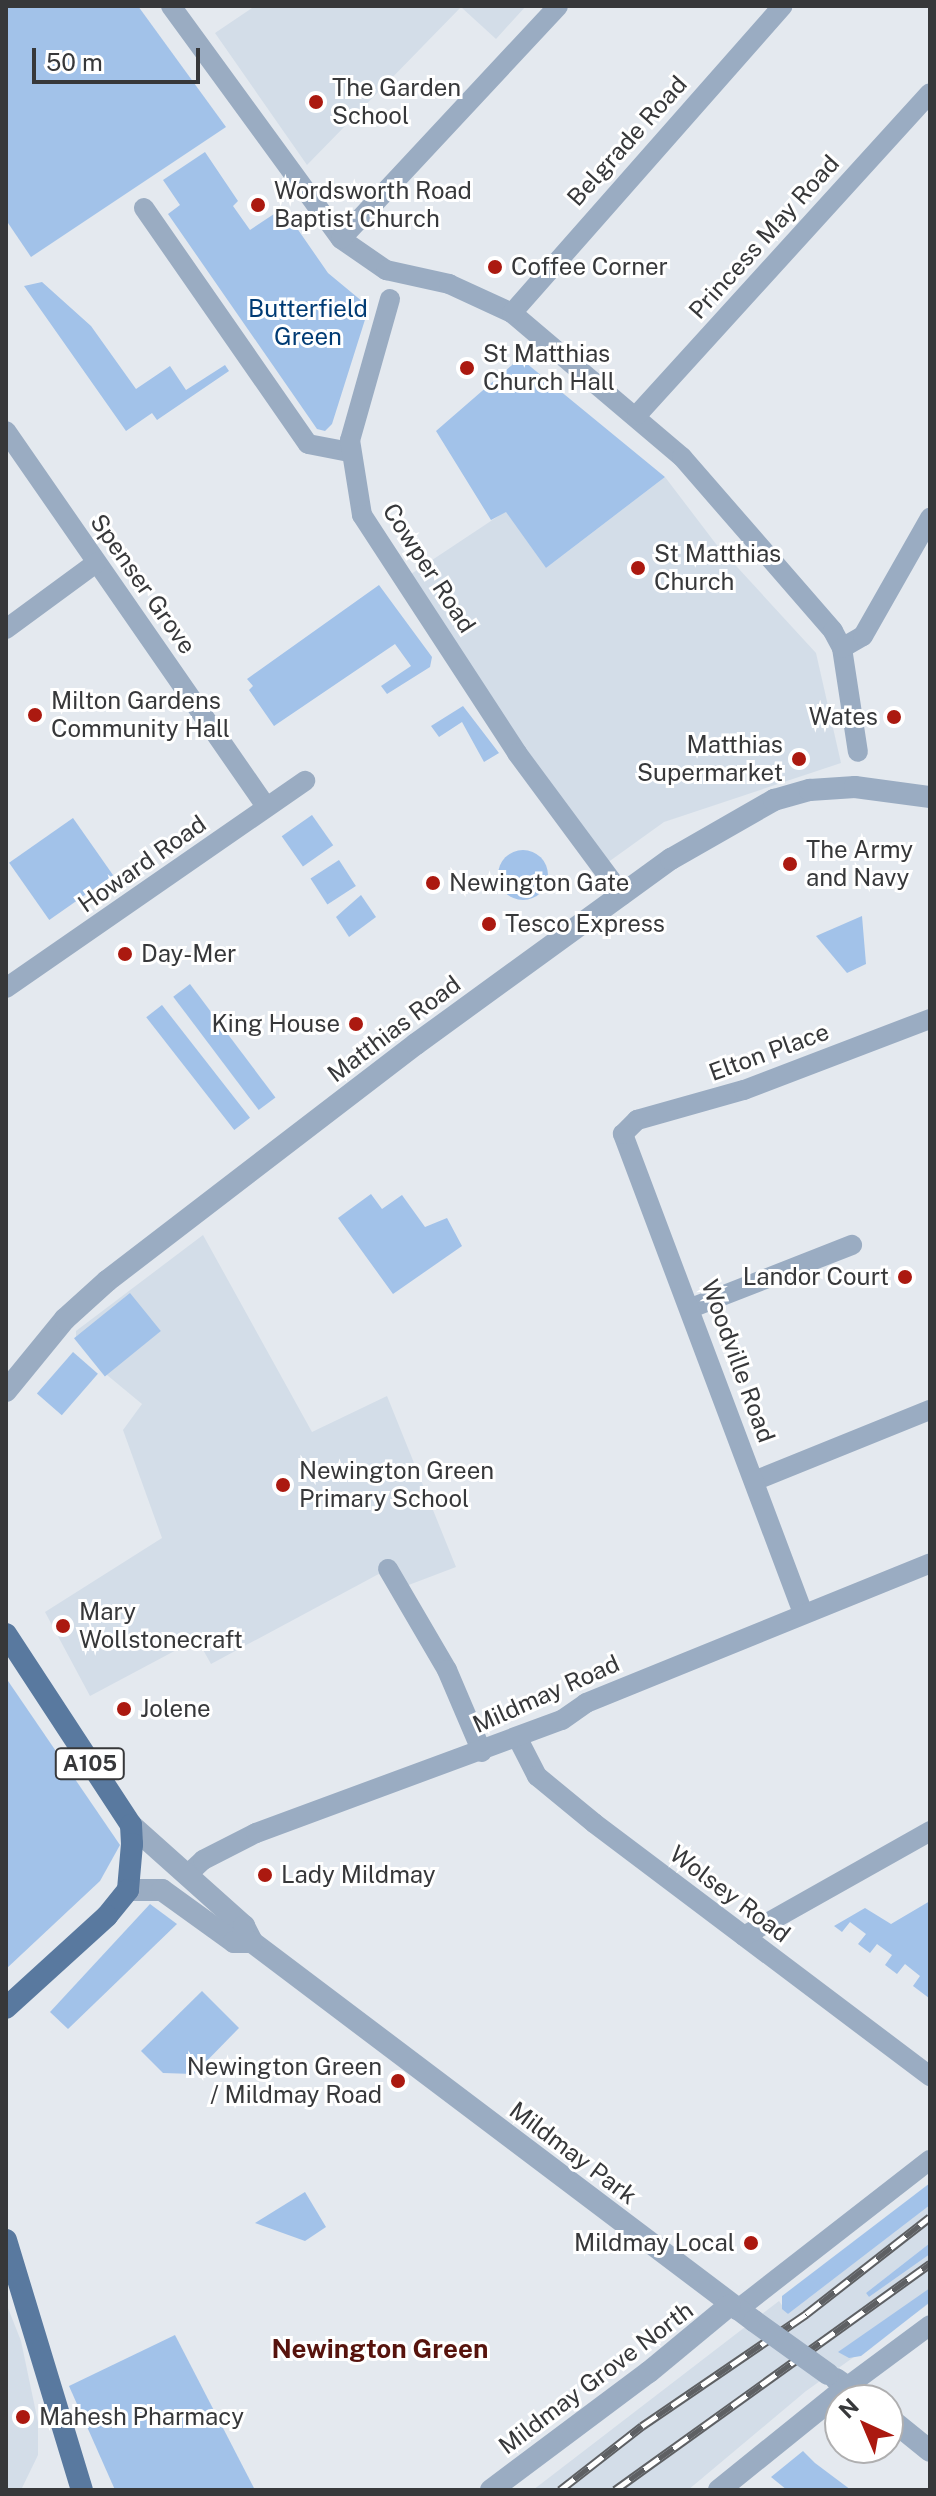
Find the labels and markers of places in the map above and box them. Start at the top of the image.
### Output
place label: The Garden School [332,74,461,130]
marker: The Garden School [307,93,325,111]
place label: Wordsworth Road Baptist Church [274,177,472,233]
marker: Wordsworth Road Baptist Church [249,196,267,214]
place label: Coffee Corner [511,253,668,281]
marker: Coffee Corner [486,258,504,276]
place label: St Matthias Church Hall [483,340,615,396]
marker: St Matthias Church Hall [458,359,476,377]
place label: St Matthias Church [654,540,781,596]
marker: St Matthias Church [629,559,647,577]
place label: Milton Gardens Community Hall [51,687,230,743]
place label: Wates [809,703,878,731]
marker: Milton Gardens Community Hall [26,706,44,724]
marker: Wates [885,708,903,726]
place label: Matthias Supermarket [637,731,783,787]
marker: Matthias Supermarket [790,750,808,768]
place label: The Army and Navy [806,836,913,892]
marker: The Army and Navy [781,855,799,873]
place label: Newington Gate [449,869,629,897]
marker: Newington Gate [424,874,442,892]
place label: Tesco Express [505,910,665,938]
marker: Tesco Express [480,915,498,933]
place label: Day-Mer [141,940,236,968]
marker: Day-Mer [116,945,134,963]
place label: King House [211,1010,340,1038]
marker: King House [347,1015,365,1033]
place label: Landor Court [743,1263,889,1291]
marker: Landor Court [896,1268,914,1286]
place label: Newington Green Primary School [299,1457,494,1513]
marker: Newington Green Primary School [274,1476,292,1494]
place label: Mary Wollstonecraft [79,1598,243,1654]
marker: Mary Wollstonecraft [54,1617,72,1635]
place label: Jolene [140,1695,211,1723]
marker: Jolene [115,1700,133,1718]
place label: Lady Mildmay [281,1861,436,1889]
marker: Lady Mildmay [256,1866,274,1884]
place label: Newington Green / Mildmay Road [187,2053,382,2109]
marker: Newington Green / Mildmay Road [389,2072,407,2090]
place label: Mildmay Local [574,2229,735,2257]
marker: Mildmay Local [742,2234,760,2252]
place label: Mahesh Pharmacy [39,2403,244,2431]
marker: Mahesh Pharmacy [14,2408,32,2426]

